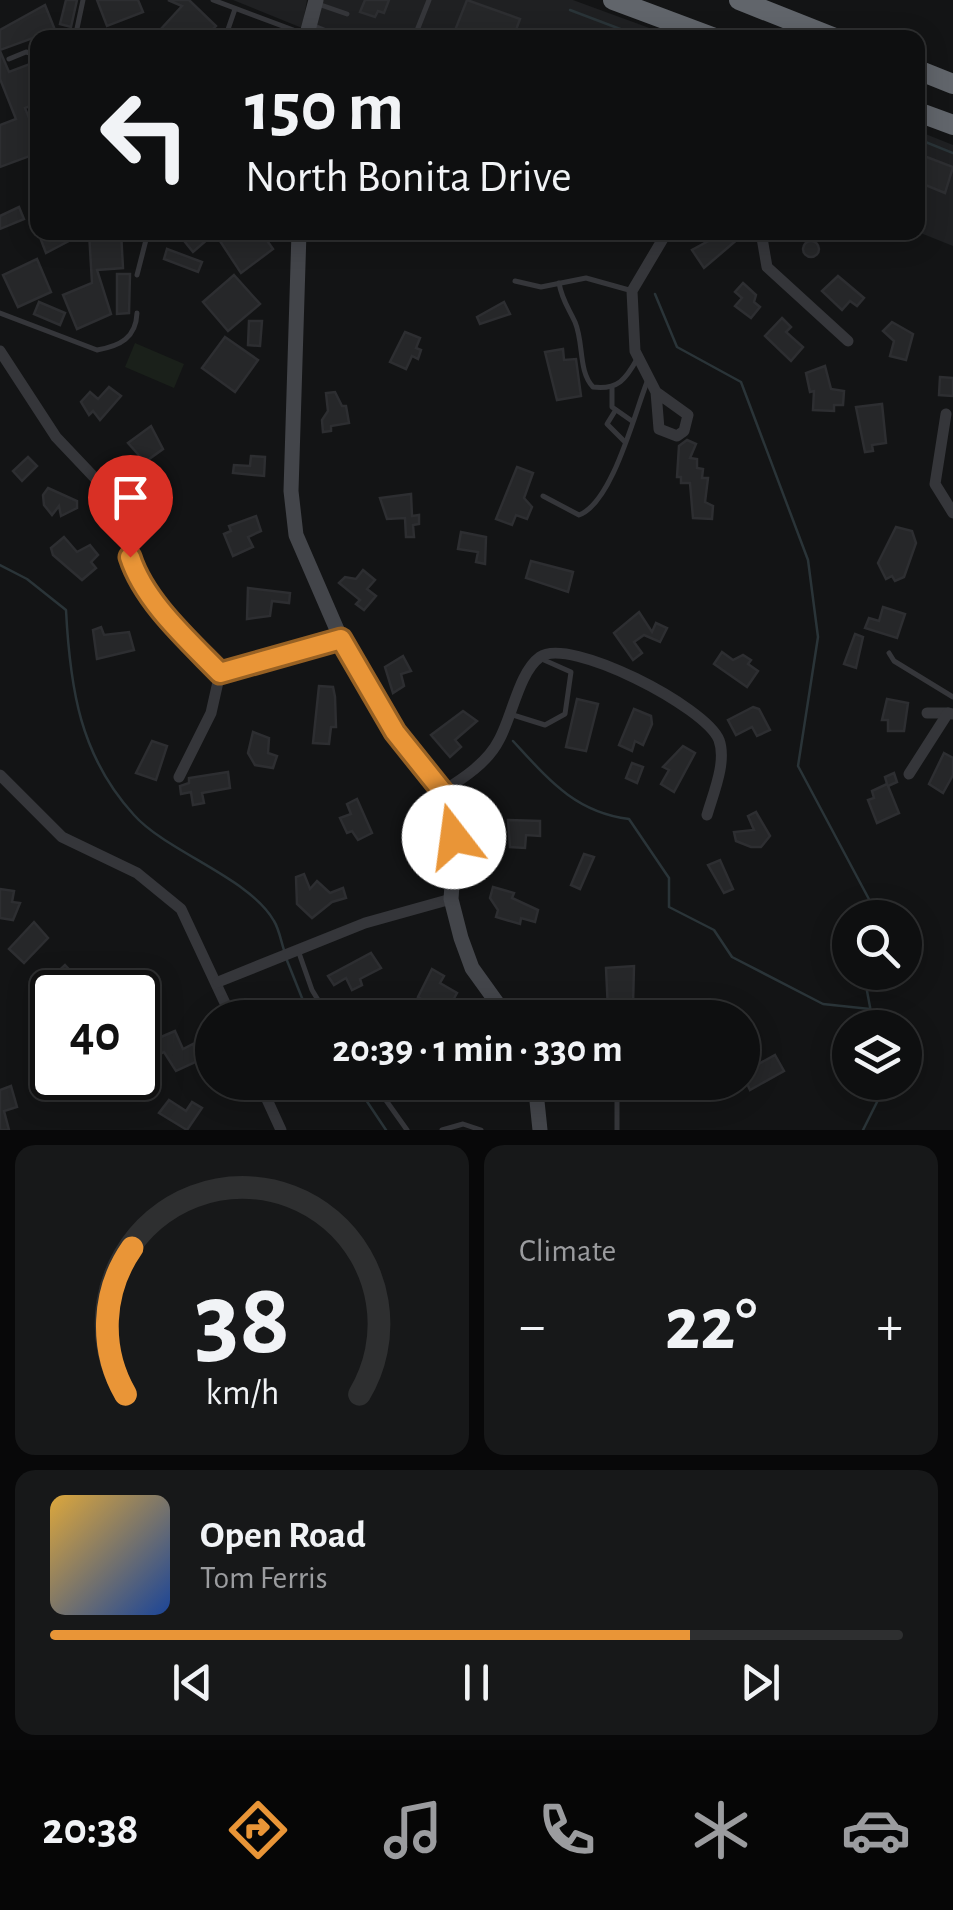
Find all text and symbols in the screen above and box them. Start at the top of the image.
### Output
icon: left [80,70,210,200]
text: 150 m [245,73,404,143]
text: North Bonita Drive [245,155,572,200]
pin [88,455,173,558]
icon: arrive [103,470,158,525]
position arrow [402,785,506,889]
map controls [832,900,922,1100]
button: search [832,900,922,990]
speed limit sign: 40 [30,970,160,1100]
button: layers [832,1010,922,1100]
text: 20:39 · 1 min · 330 m [332,1031,623,1069]
text: Climate [519,1235,616,1267]
text: 38 [194,1269,290,1373]
text: 22° [665,1288,757,1363]
text: − [519,1299,545,1354]
text: + [877,1299,903,1354]
text: km/h [205,1375,279,1411]
text: Open Road [200,1517,366,1555]
text: Tom Ferris [200,1562,328,1594]
icon: previous [165,1655,220,1710]
icon: pause [449,1655,504,1710]
icon: next [733,1655,788,1710]
icon: directions [223,1795,293,1865]
icon: music [378,1795,448,1865]
icon: phone [532,1795,602,1865]
icon: climate [686,1795,756,1865]
icon: car [841,1795,911,1865]
text: 20:38 [42,1807,139,1852]

